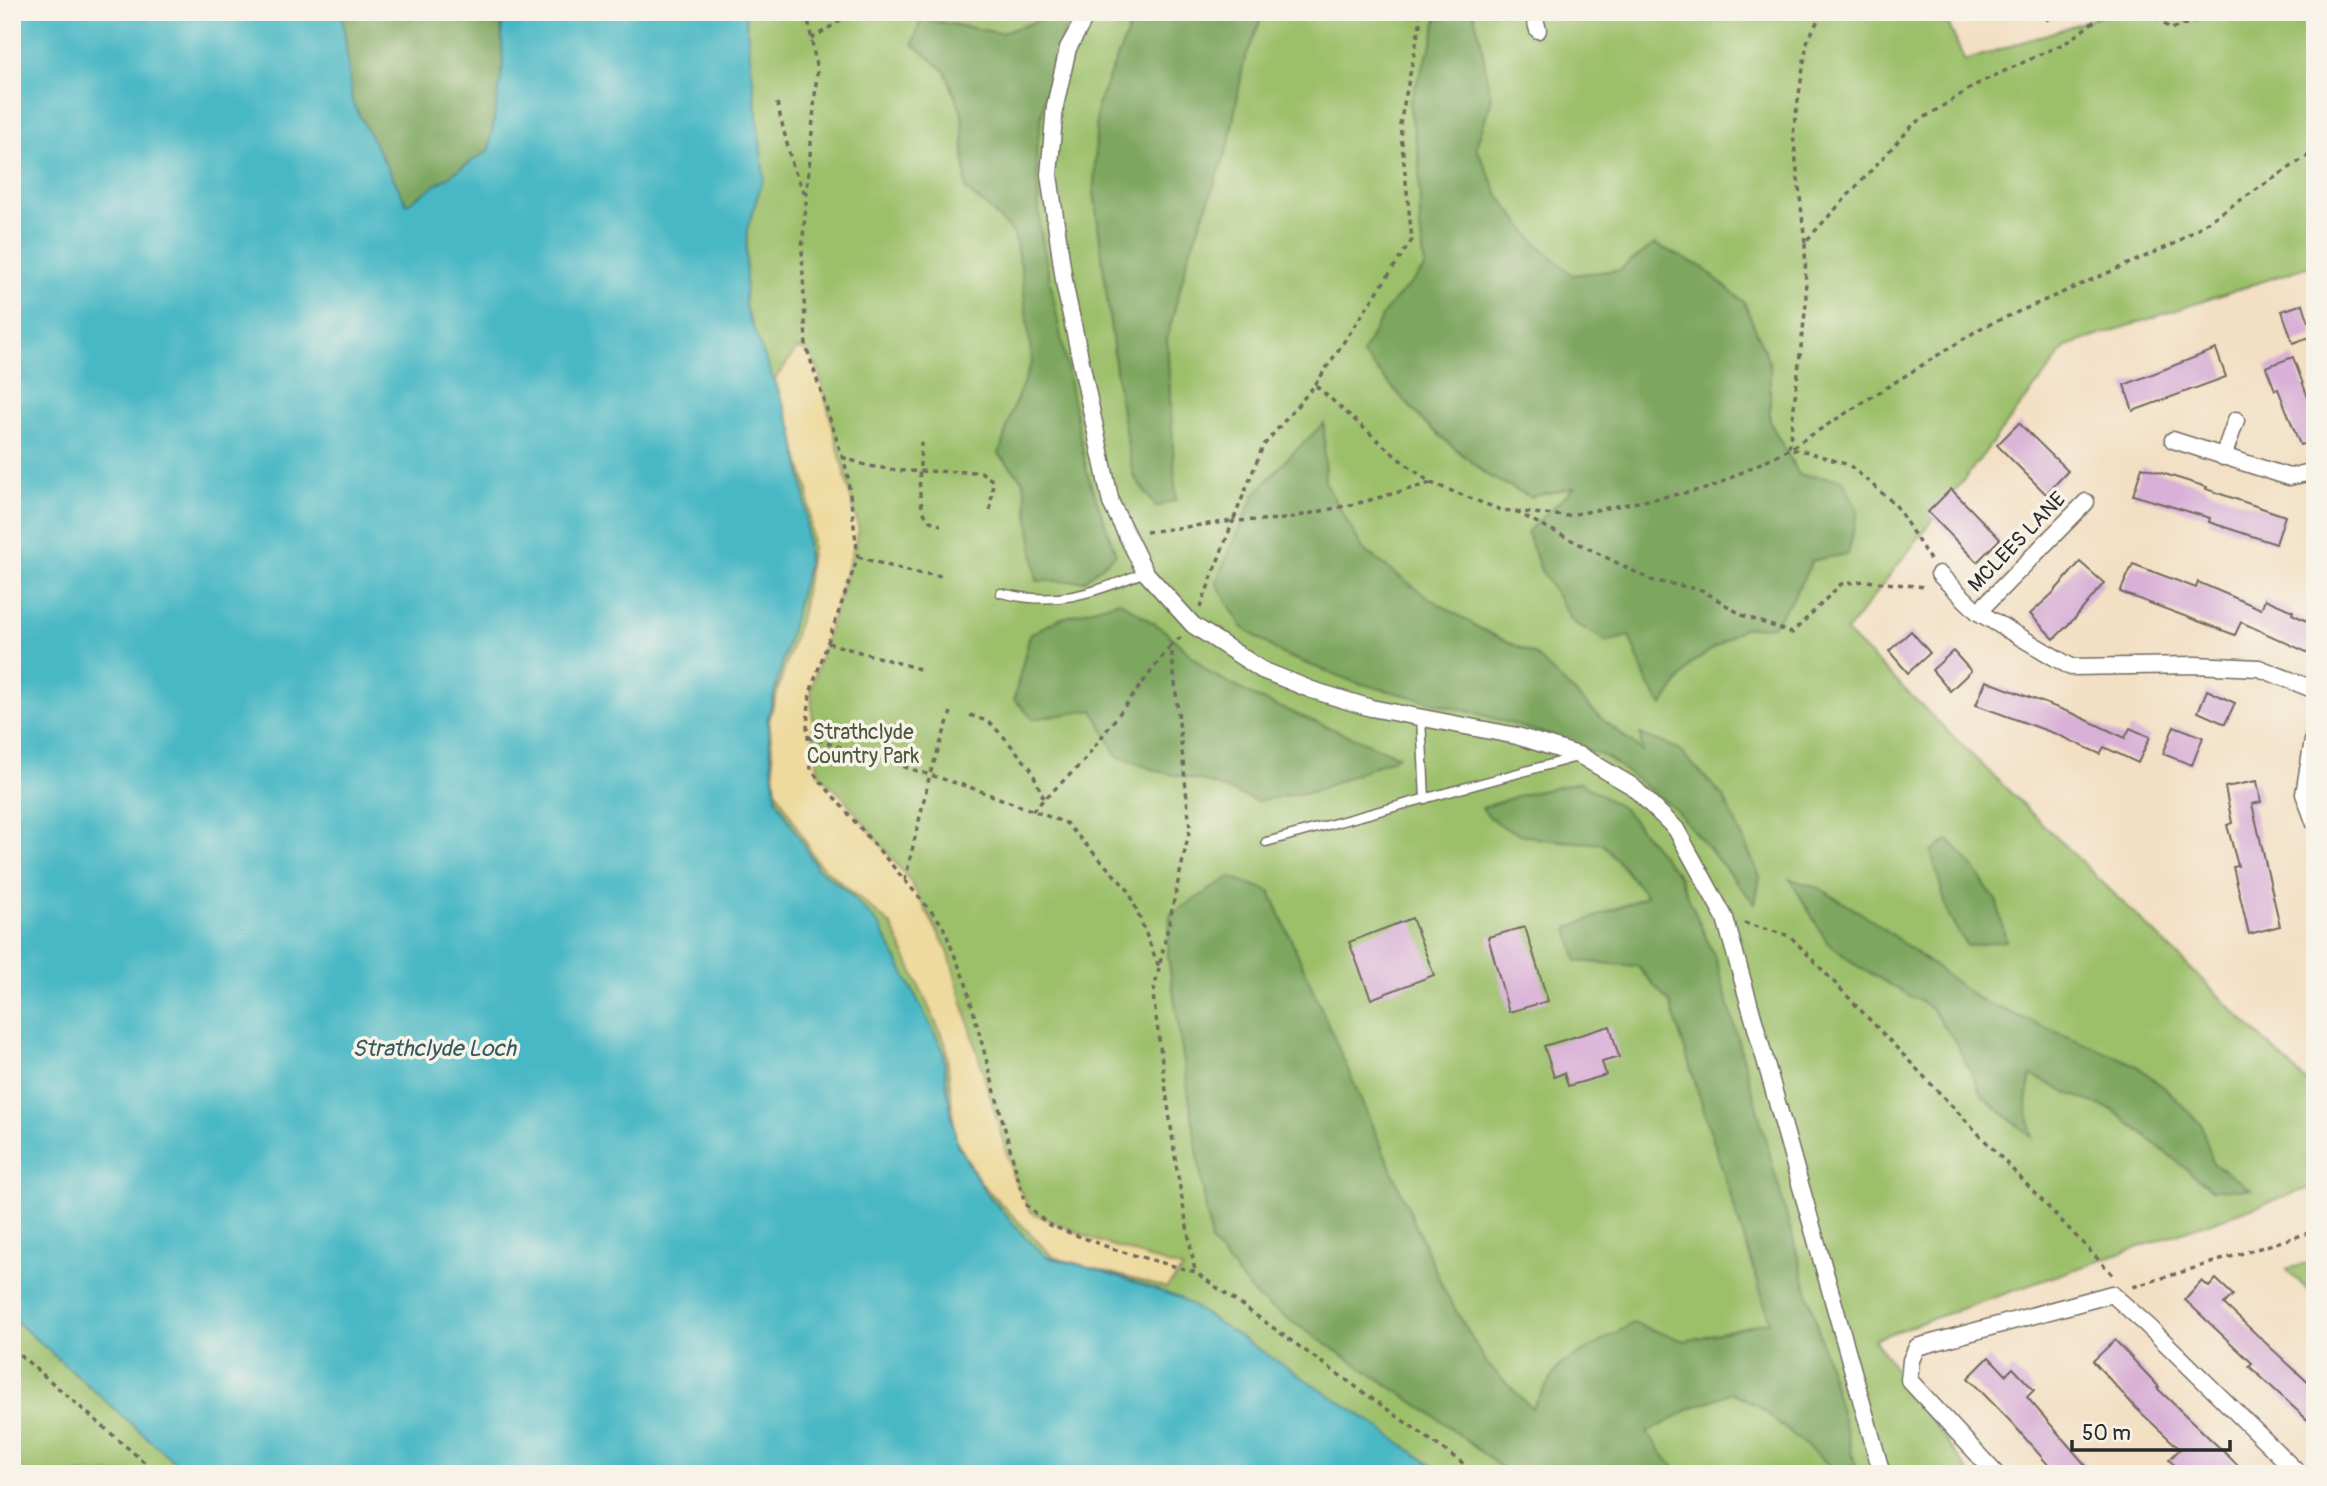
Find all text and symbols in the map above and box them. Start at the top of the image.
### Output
street label: MCLEES LANE [1962,486,2072,598]
park label: Strathclyde Country Park [807,719,920,770]
water label: Strathclyde Loch [352,1034,517,1063]
scale bar [2072,1409,2229,1453]
text: 50 m [2082,1420,2131,1447]

